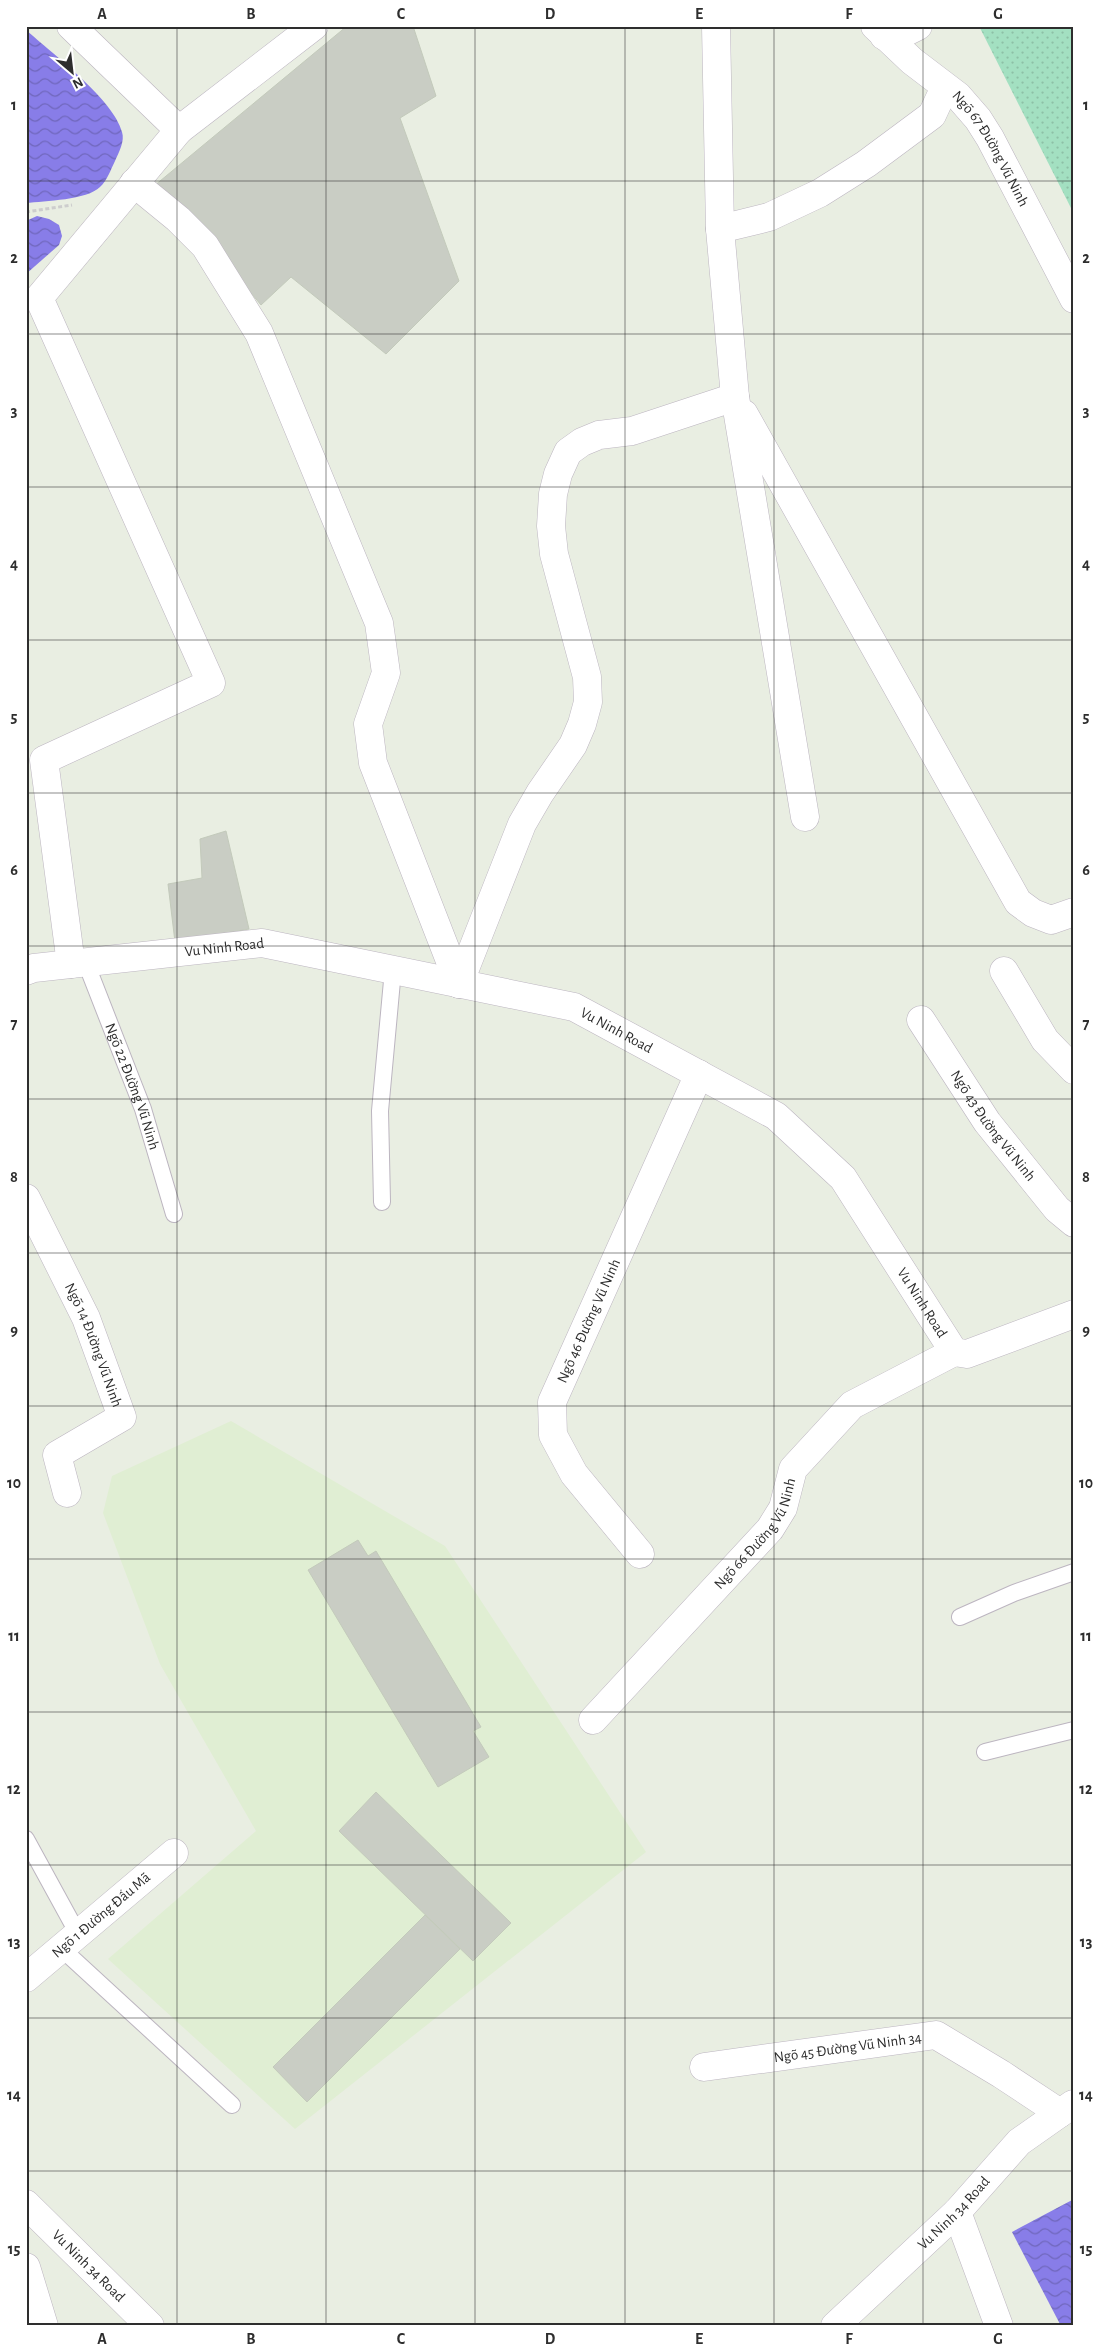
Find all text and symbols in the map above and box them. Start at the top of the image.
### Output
text: A [97,6,107,22]
text: B [246,6,256,22]
text: C [397,6,406,22]
text: D [545,6,556,22]
text: E [695,6,703,22]
text: F [845,6,853,22]
text: G [993,6,1003,22]
north arrow [48,48,98,98]
text: N [70,74,85,91]
street label: Ngõ 67 Đường Vũ Ninh [950,88,1032,209]
text: 1 [11,97,17,113]
text: 1 [1083,97,1089,113]
text: 2 [10,250,18,266]
text: 2 [1082,250,1090,266]
text: 3 [11,403,18,419]
text: 3 [1083,403,1090,419]
text: 4 [10,556,18,572]
text: 4 [1082,556,1090,572]
text: 5 [11,709,18,725]
text: 5 [1083,709,1090,725]
text: 6 [10,862,18,878]
text: 6 [1082,862,1090,878]
street label: Vu Ninh Road [184,935,265,959]
street label: Vu Ninh Road [578,1005,656,1056]
text: 7 [11,1016,18,1032]
text: 7 [1083,1016,1090,1032]
street label: Ngõ 22 Đường Vũ Ninh [103,1021,162,1151]
street label: Ngõ 43 Đường Vũ Ninh [948,1067,1039,1184]
text: 8 [10,1169,18,1185]
text: 8 [1082,1169,1090,1185]
street label: Ngõ 46 Đường Vũ Ninh [554,1257,623,1385]
street label: Vu Ninh Road [895,1265,950,1340]
street label: Ngõ 14 Đường Vũ Ninh [62,1280,125,1409]
text: 9 [10,1322,18,1338]
text: 9 [1082,1322,1090,1338]
text: 10 [7,1475,21,1491]
text: 10 [1079,1475,1093,1491]
street label: Ngõ 66 Đường Vũ Ninh [711,1476,798,1592]
text: 11 [8,1628,20,1644]
text: 11 [1080,1628,1092,1644]
text: 12 [7,1781,21,1797]
text: 12 [1079,1781,1093,1797]
street label: Ngõ 1 Đường Đấu Mã [49,1869,153,1960]
text: 13 [8,1934,20,1950]
text: 13 [1080,1934,1092,1950]
street label: Ngõ 45 Đường Vũ Ninh 34 [773,2030,923,2065]
text: 14 [7,2087,21,2103]
text: 14 [1079,2087,1093,2103]
street label: Vu Ninh 34 Road [915,2173,992,2252]
street label: Vu Ninh 34 Road [49,2227,128,2305]
text: 15 [8,2241,20,2257]
text: 15 [1080,2241,1092,2257]
text: A [97,2331,107,2347]
text: B [246,2331,256,2347]
text: C [397,2331,406,2347]
text: D [545,2331,556,2347]
text: E [695,2331,703,2347]
text: F [845,2331,853,2347]
text: G [993,2331,1003,2347]

